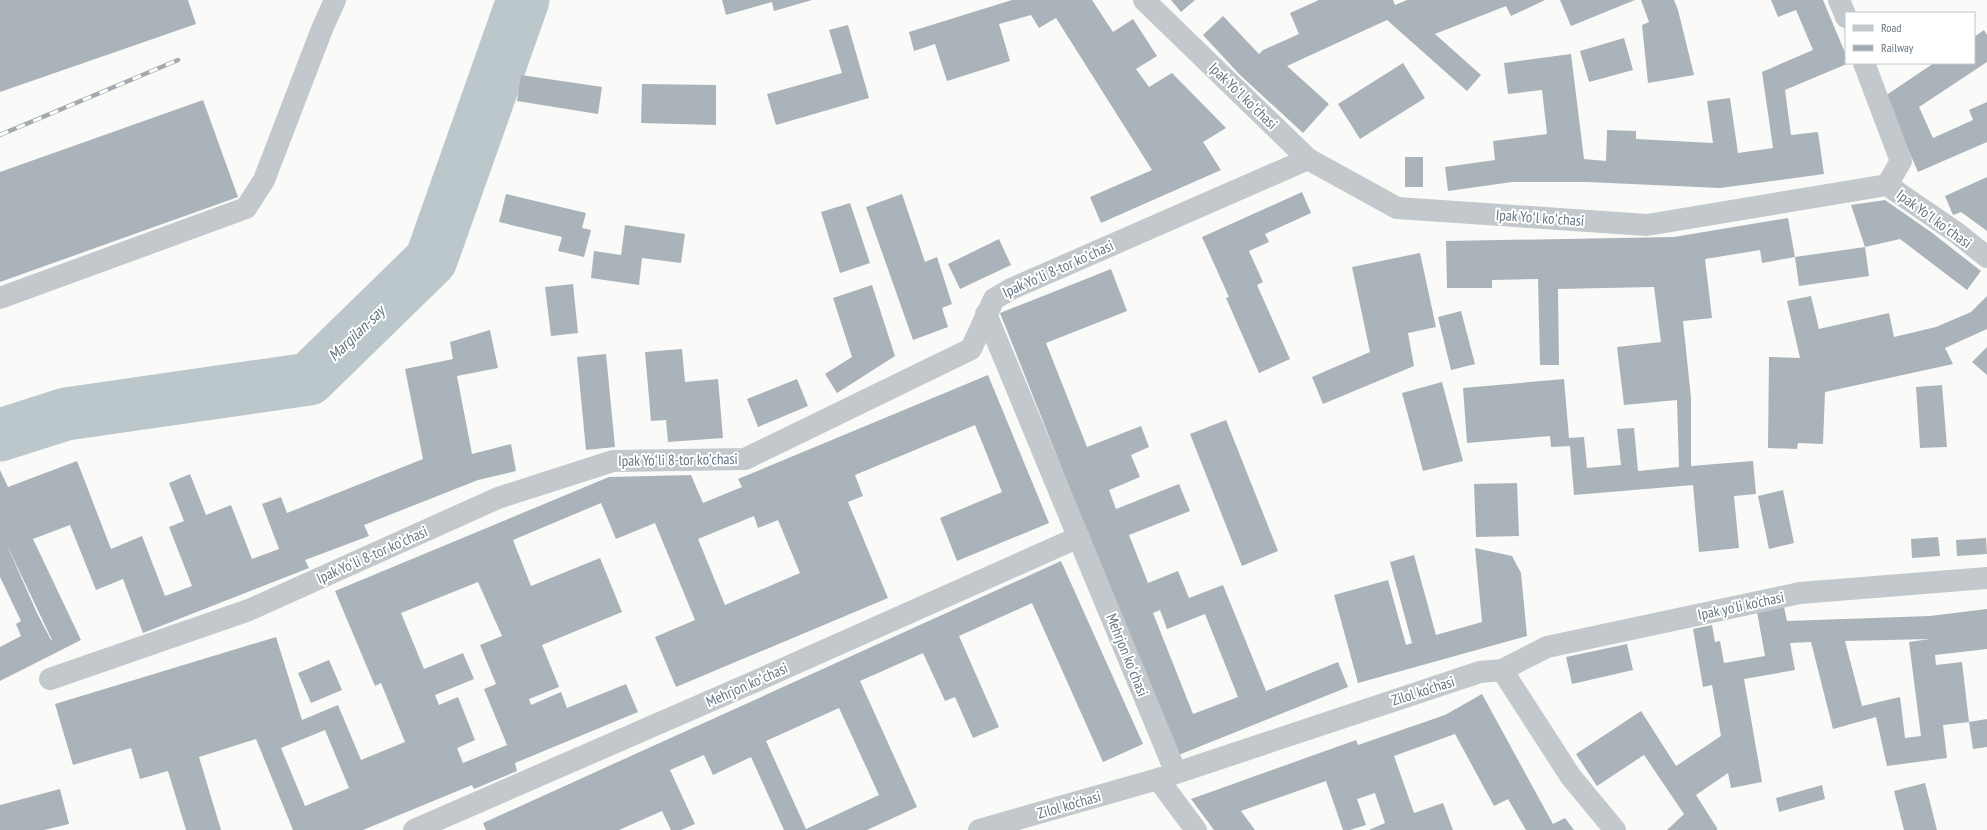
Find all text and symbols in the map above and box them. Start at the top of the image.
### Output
legend [1845,12,1975,64]
text: Road [1881,20,1901,35]
text: Railway [1881,40,1914,55]
street label: Ipak Yoʻl koʻchasi [1205,58,1282,133]
street label: Ipak Yoʻl koʻchasi [1893,185,1976,252]
street label: Ipak Yoʻl koʻchasi [1495,205,1585,230]
street label: Ipak Yoʻli 8-tor koʼchasi [999,236,1116,302]
water label: Margilan-say [324,300,390,365]
street label: Ipak Yoʻli 8-tor koʼchasi [618,449,738,470]
street label: Ipak Yoʻli 8-tor koʼchasi [313,522,430,588]
street label: Ipak yo'li ko'chasi [1696,587,1786,624]
street label: Mehrjon koʻchasi [1102,611,1153,699]
street label: Mehrjon koʻchasi [703,658,791,711]
street label: Zilol ko‘chasi [1389,671,1457,710]
street label: Zilol ko‘chasi [1035,786,1103,823]

